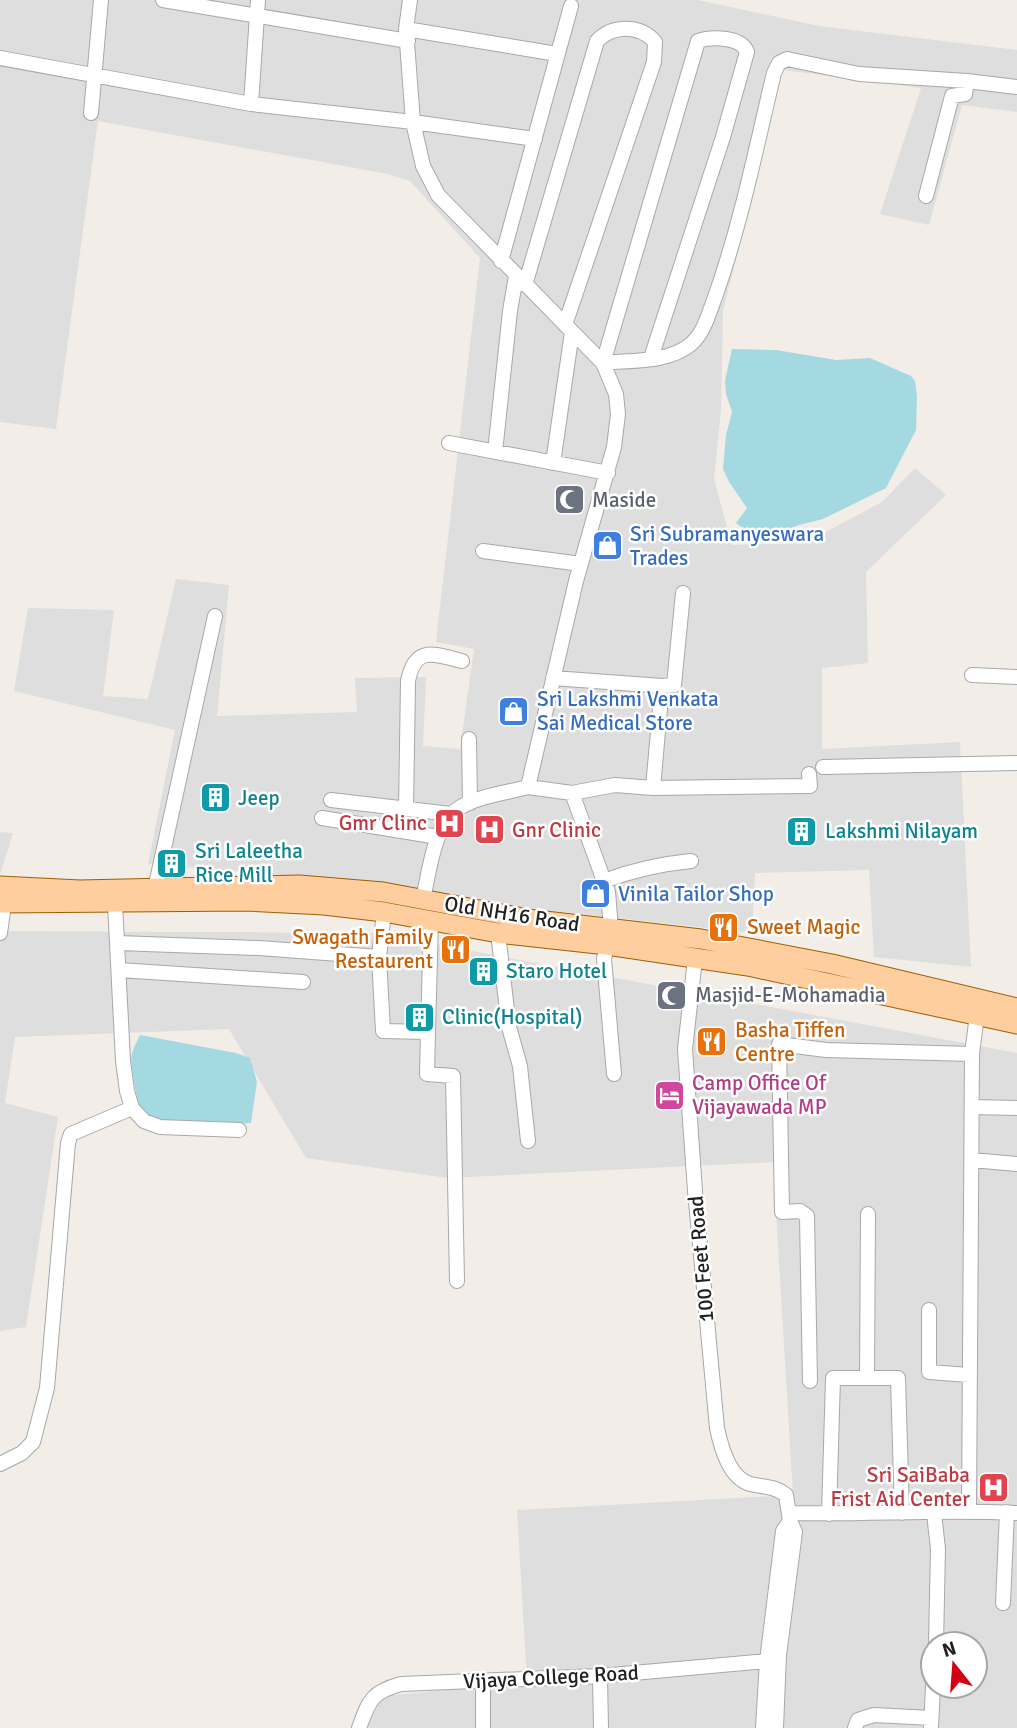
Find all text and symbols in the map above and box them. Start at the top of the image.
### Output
mosque icon: Maside [552,483,586,517]
place label: Maside [592,487,656,513]
place label: Sri Subramanyeswara Trades [630,521,824,571]
shop icon: Sri Subramanyeswara Trades [590,529,624,563]
place label: Sri Lakshmi Venkata Sai Medical Store [537,686,719,736]
shop icon: Sri Lakshmi Venkata Sai Medical Store [497,694,531,728]
building icon: Jeep [198,781,232,815]
place label: Jeep [238,785,280,811]
hospital icon: Gmr Clinc [433,806,467,840]
place label: Gmr Clinc [339,810,427,836]
hospital icon: Gnr Clinic [472,813,506,847]
building icon: Lakshmi Nilayam [785,814,819,848]
place label: Gnr Clinic [512,817,601,843]
place label: Lakshmi Nilayam [825,818,978,844]
place label: Sri Laleetha Rice Mill [195,838,303,888]
building icon: Sri Laleetha Rice Mill [155,846,189,880]
shop icon: Vinila Tailor Shop [578,877,612,911]
place label: Vinila Tailor Shop [618,881,774,907]
street label: Old NH16 Road [443,890,581,938]
restaurant icon: Sweet Magic [707,910,741,944]
place label: Sweet Magic [747,914,860,940]
place label: Swagath Family Restaurent [292,924,433,974]
restaurant icon: Swagath Family Restaurent [439,932,473,966]
building icon: Staro Hotel [466,954,500,988]
place label: Staro Hotel [506,958,607,984]
mosque icon: Masjid-E-Mohamadia [655,978,689,1012]
place label: Masjid-E-Mohamadia [695,982,886,1008]
building icon: Clinic(Hospital) [402,1000,436,1034]
place label: Clinic(Hospital) [442,1004,582,1030]
place label: Basha Tiffen Centre [735,1017,845,1067]
restaurant icon: Basha Tiffen Centre [695,1025,729,1059]
place label: Camp Office Of Vijayawada MP [692,1070,827,1120]
hotel icon: Camp Office Of Vijayawada MP [652,1078,686,1112]
street label: 100 Feet Road [683,1195,719,1323]
place label: Sri SaiBaba Frist Aid Center [830,1462,970,1512]
hospital icon: Sri SaiBaba Frist Aid Center [976,1470,1010,1504]
north arrow [919,1630,989,1700]
text: N [939,1636,959,1663]
street label: Vijaya College Road [463,1659,639,1695]

